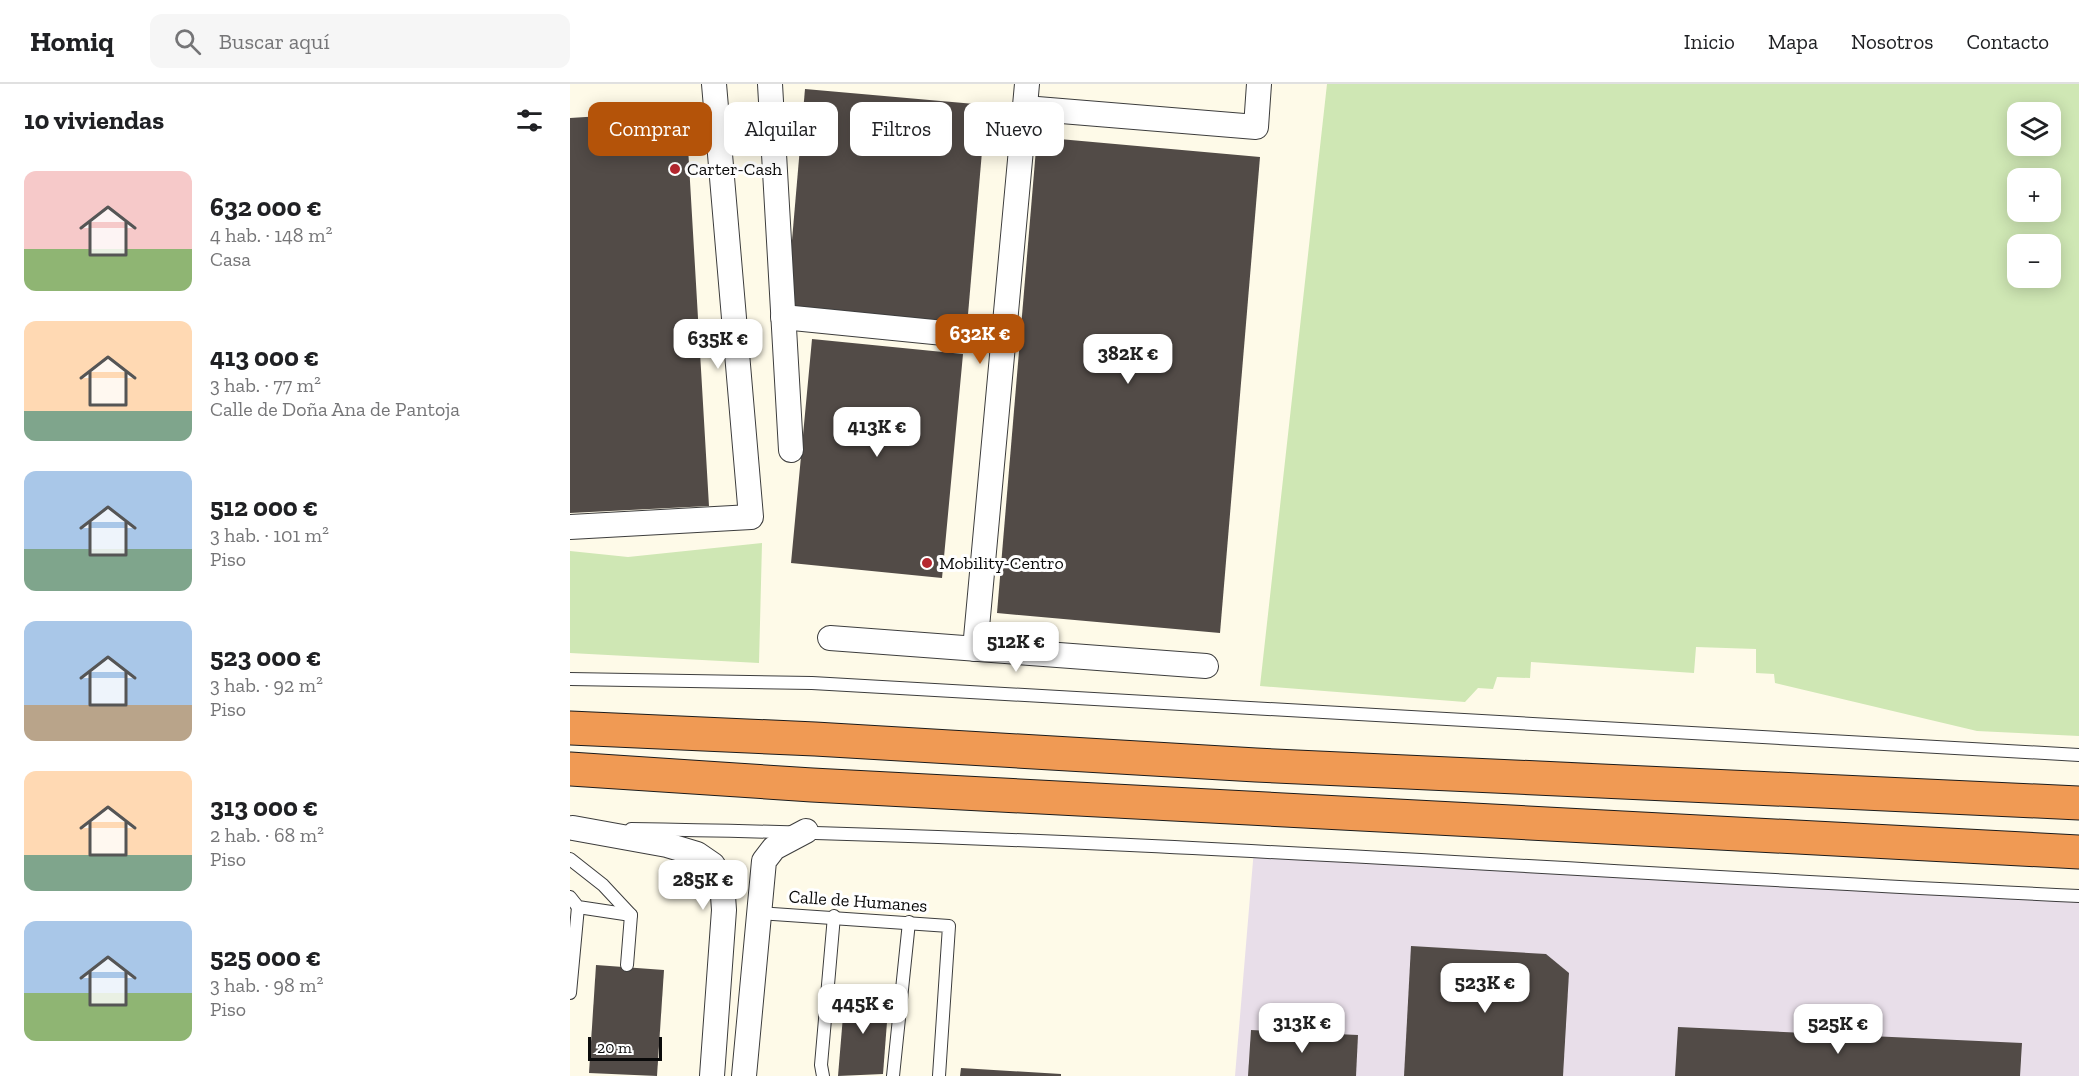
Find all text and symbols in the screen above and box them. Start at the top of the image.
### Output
search box [150,14,570,68]
text: Homiq [30,25,114,58]
icon: search [171,25,204,58]
text: Buscar aquí [219,28,330,55]
text: Inicio [1684,29,1735,54]
text: Mapa [1768,29,1818,54]
text: Nosotros [1851,29,1933,54]
text: Contacto [1966,29,2049,54]
chip: Comprar [588,102,712,156]
chip: Alquilar [724,102,838,156]
chip: Filtros [850,102,952,156]
chip: Nuevo [964,102,1064,156]
map controls [2007,102,2061,288]
button: layers [2007,102,2061,156]
text: 10 viviendas [24,104,164,136]
icon: filters [513,104,546,137]
place label: Carter-Cash [687,158,782,180]
marker: Carter-Cash [668,162,682,176]
button: + [2007,168,2061,222]
text: 632 000 € [210,191,322,223]
icon: home [72,195,144,267]
text: 4 hab. · 148 m² [210,223,332,247]
button: − [2007,234,2061,288]
text: Casa [210,247,251,271]
pin: 632K € [931,314,1029,365]
pin: 635K € [669,319,767,370]
text: 632K € [949,321,1011,345]
text: 635K € [688,326,748,350]
pin: 382K € [1079,334,1177,385]
text: 413 000 € [210,341,319,373]
text: 382K € [1097,341,1159,365]
icon: home [72,345,144,417]
text: 3 hab. · 77 m² [210,373,321,397]
text: Calle de Doña Ana de Pantoja [210,397,460,421]
pin: 413K € [828,407,926,458]
text: 413K € [847,414,907,438]
text: 512 000 € [210,491,318,523]
icon: home [72,495,144,567]
text: 3 hab. · 101 m² [210,523,329,547]
text: Piso [210,547,246,571]
place label: Mobility-Centro [939,552,1064,574]
marker: Mobility-Centro [920,556,934,570]
pin: 512K € [967,622,1065,673]
text: 512K € [987,629,1045,653]
text: 523 000 € [210,641,321,673]
icon: home [72,645,144,717]
text: 3 hab. · 92 m² [210,673,323,697]
text: Piso [210,697,246,721]
text: 313 000 € [210,791,318,823]
icon: home [72,795,144,867]
text: 2 hab. · 68 m² [210,823,324,847]
text: Piso [210,847,246,871]
pin: 285K € [654,860,752,911]
text: 285K € [672,867,734,891]
street label: Calle de Humanes [788,885,928,917]
text: 525 000 € [210,941,321,973]
icon: home [72,945,144,1017]
pin: 523K € [1436,963,1534,1014]
text: 523K € [1455,970,1515,994]
text: 3 hab. · 98 m² [210,973,323,997]
pin: 445K € [814,984,912,1035]
text: 445K € [832,991,894,1015]
text: Piso [210,997,246,1021]
pin: 313K € [1253,1003,1351,1054]
pin: 525K € [1789,1004,1887,1055]
text: 313K € [1273,1010,1331,1034]
text: 525K € [1808,1011,1868,1035]
scale bar [588,1034,662,1062]
text: 20 m [597,1038,632,1057]

